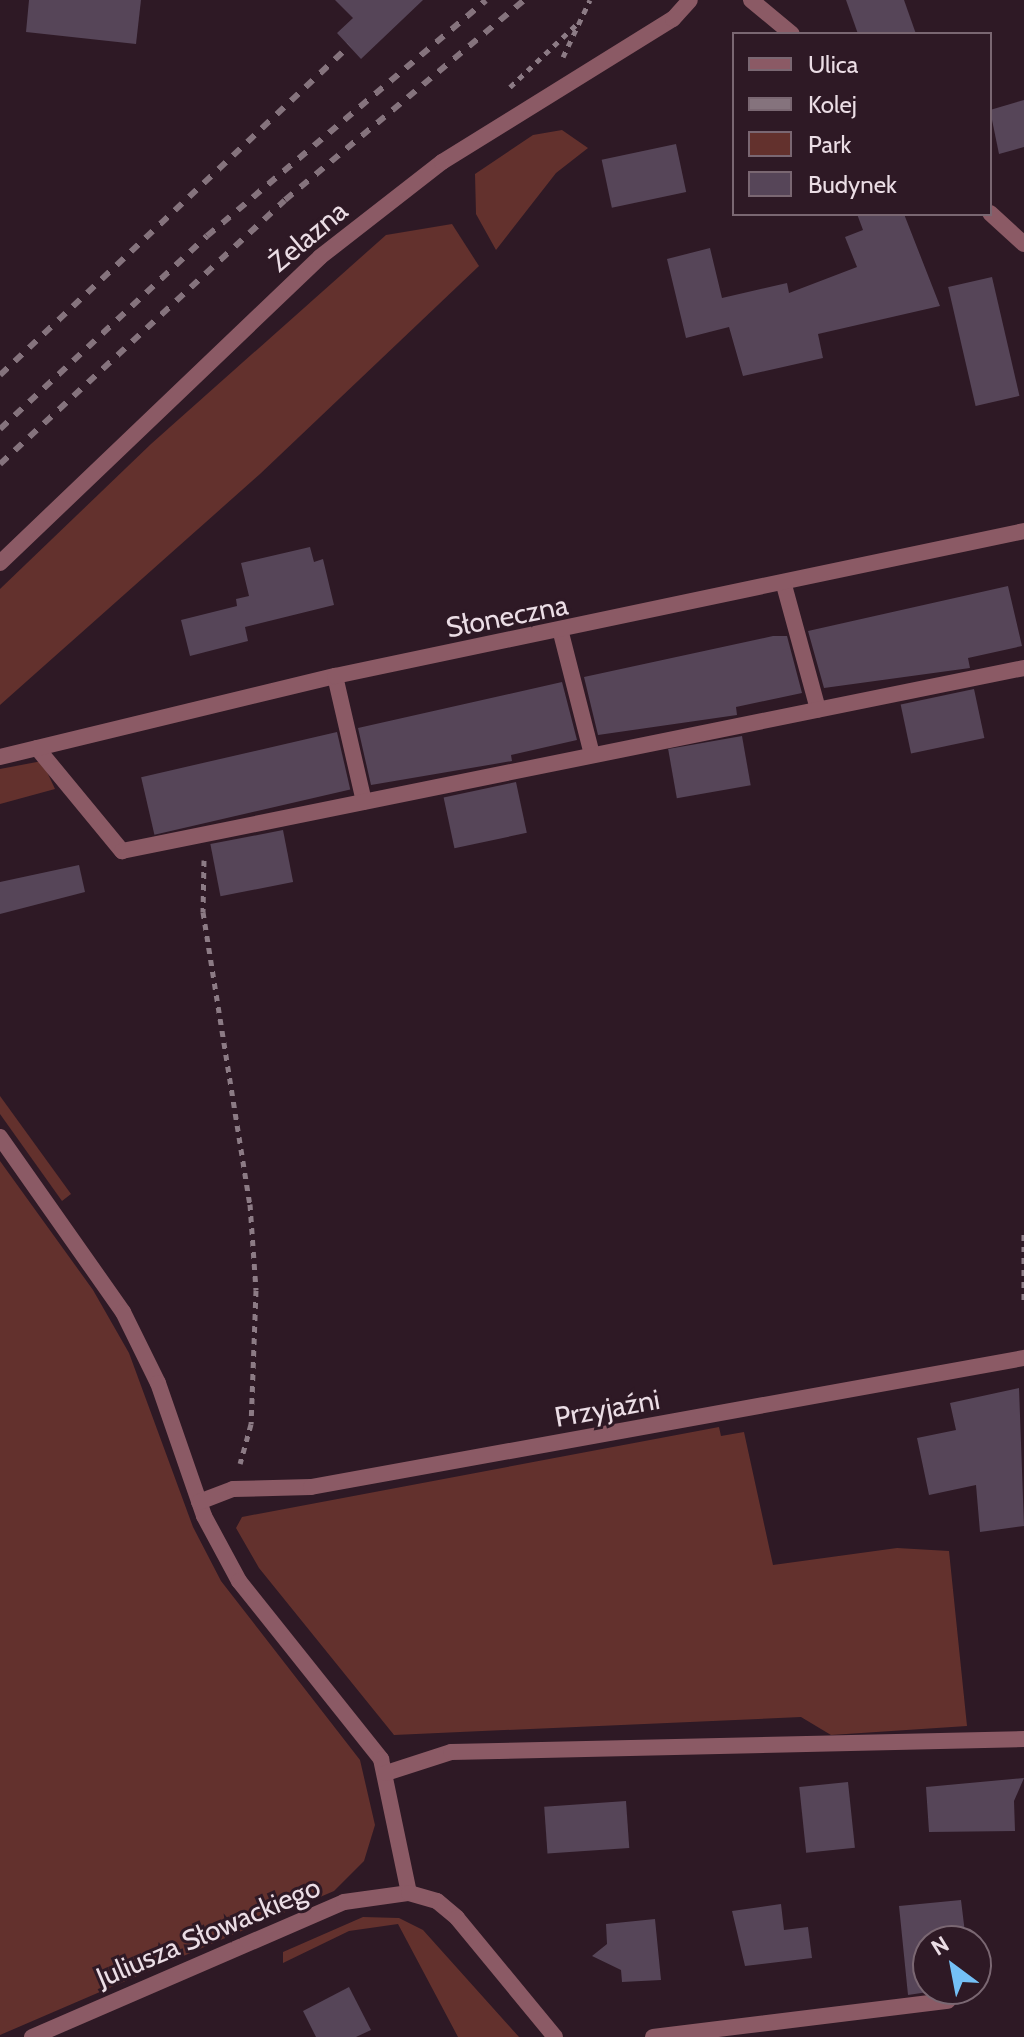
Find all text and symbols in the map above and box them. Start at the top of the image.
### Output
legend [732,32,992,216]
text: Ulica [808,50,858,79]
text: Kolej [808,90,857,119]
text: Park [808,130,851,159]
text: Budynek [808,170,897,199]
street label: Żelazna [262,194,354,278]
street label: Słoneczna [443,588,571,644]
street label: Przyjaźni [552,1382,662,1434]
street label: Juliusza Słowackiego [91,1870,325,1994]
north arrow [912,1925,992,2005]
text: N [926,1930,954,1961]

